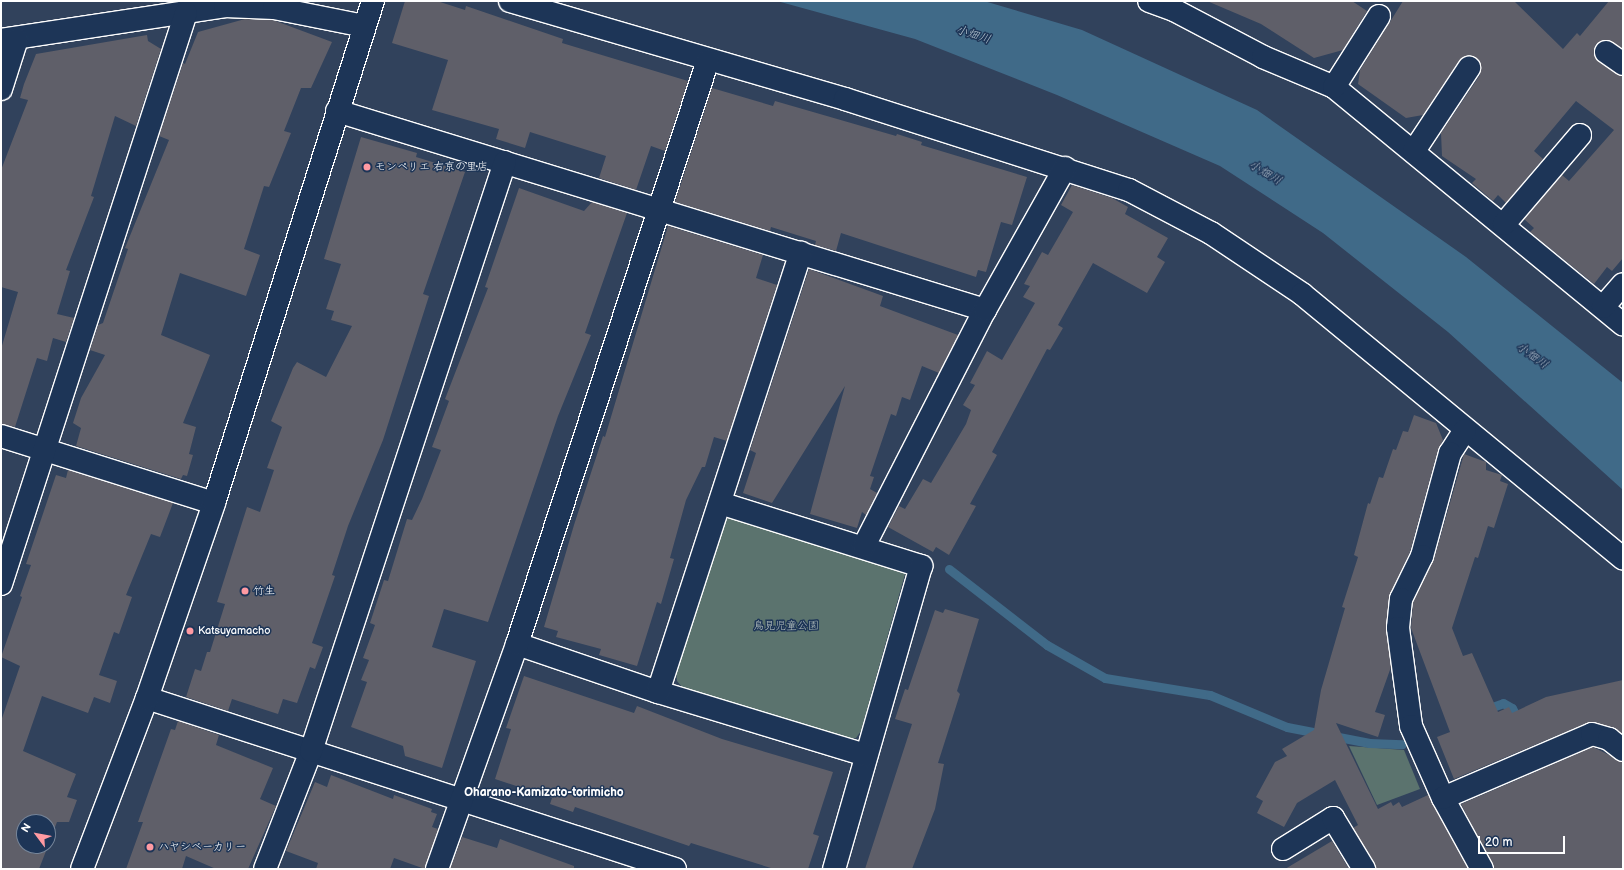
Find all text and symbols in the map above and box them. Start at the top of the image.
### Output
water label: 小畑川 [954,23,992,47]
water label: 小畑川 [1246,158,1284,188]
place label: モンペリエ 右京の里店 [375,160,488,174]
marker: モンペリエ 右京の里店 [362,162,372,172]
water label: 小畑川 [1513,340,1551,372]
place label: 竹生 [253,584,275,598]
marker: 竹生 [240,586,250,596]
park label: 鳥見児童公園 [753,619,819,633]
place label: Katsuyamacho [198,624,270,638]
marker: Katsuyamacho [185,626,195,636]
district label: Oharano-Kamizato-torimicho [464,786,624,800]
north arrow [16,814,56,854]
text: N [19,821,34,835]
scale bar [1480,828,1567,854]
text: 20 m [1485,835,1512,850]
place label: ハヤシベーカリー [158,840,246,854]
marker: ハヤシベーカリー [145,842,155,852]

